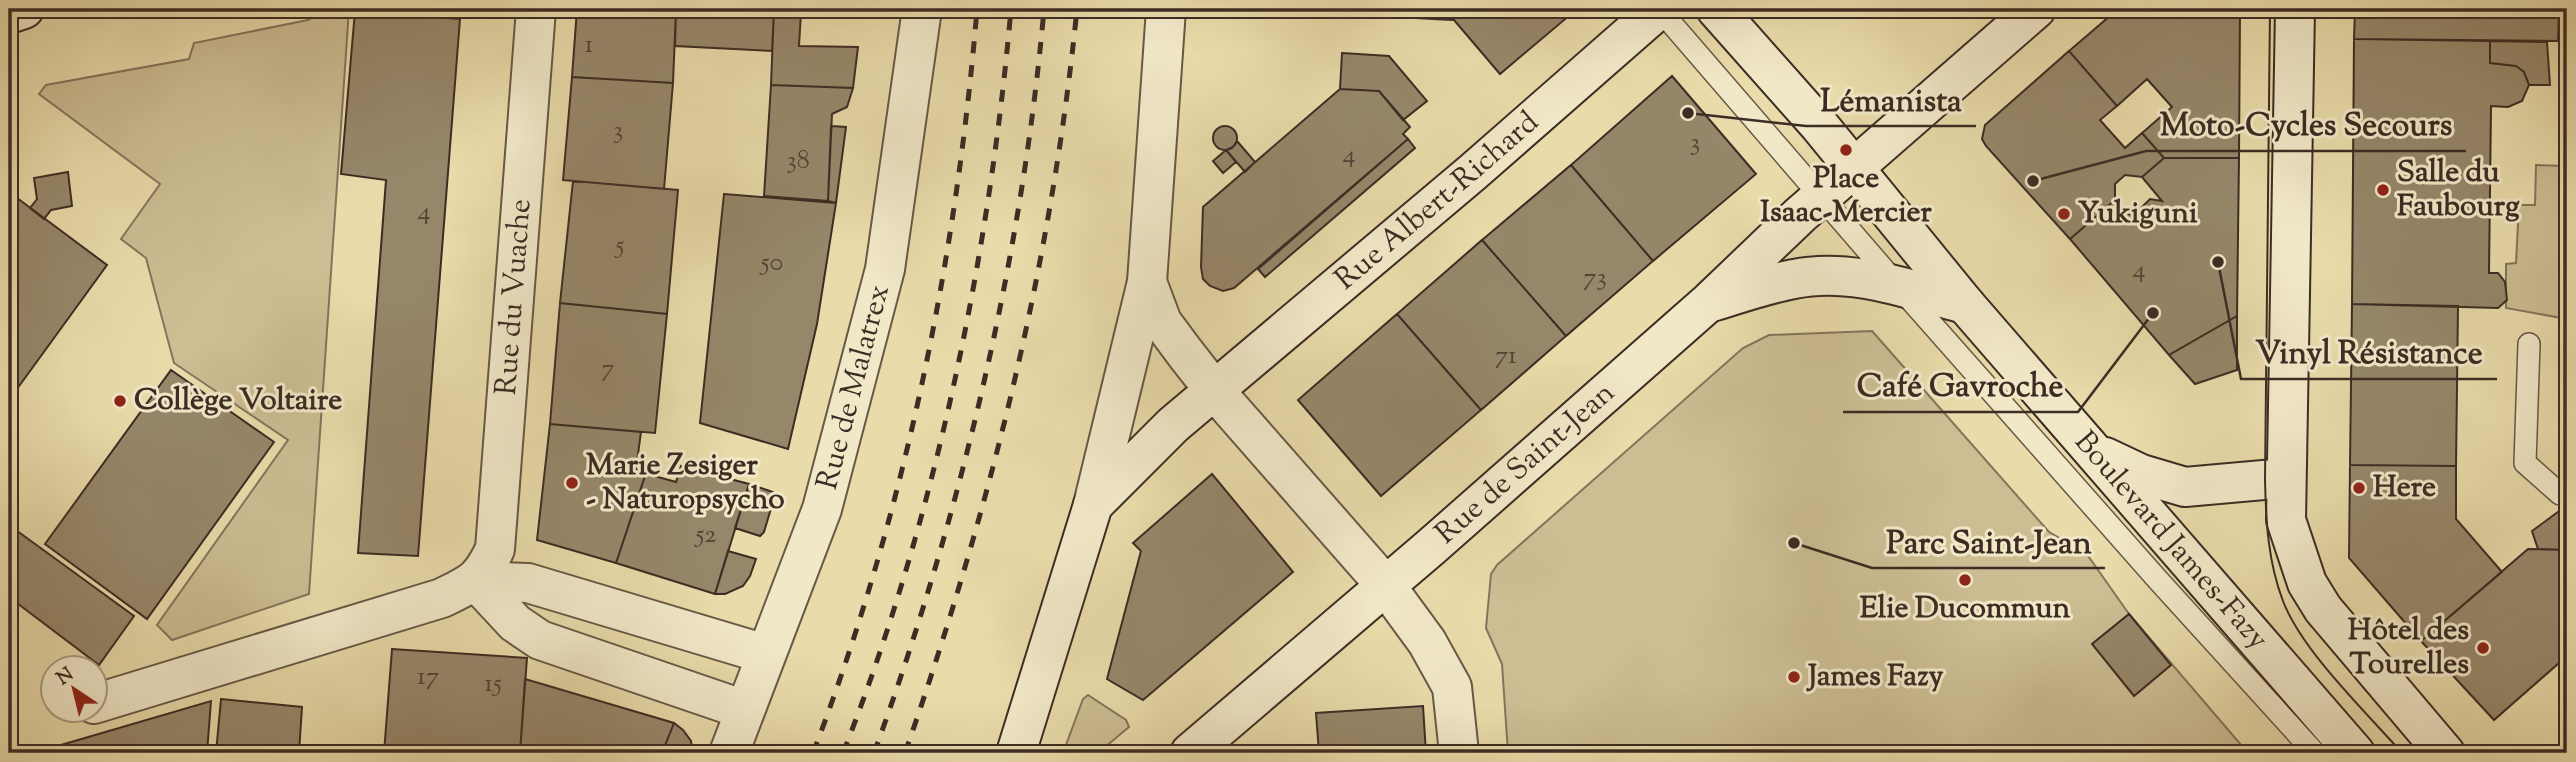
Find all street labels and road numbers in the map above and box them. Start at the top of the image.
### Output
street label: Rue Albert-Richard [1326,102,1549,301]
street label: Rue du Vuache [485,197,543,397]
street label: Rue de Malatrex [806,280,901,494]
street label: Rue de Saint-Jean [1426,372,1625,555]
street label: Boulevard James-Fazy [2064,422,2278,660]

